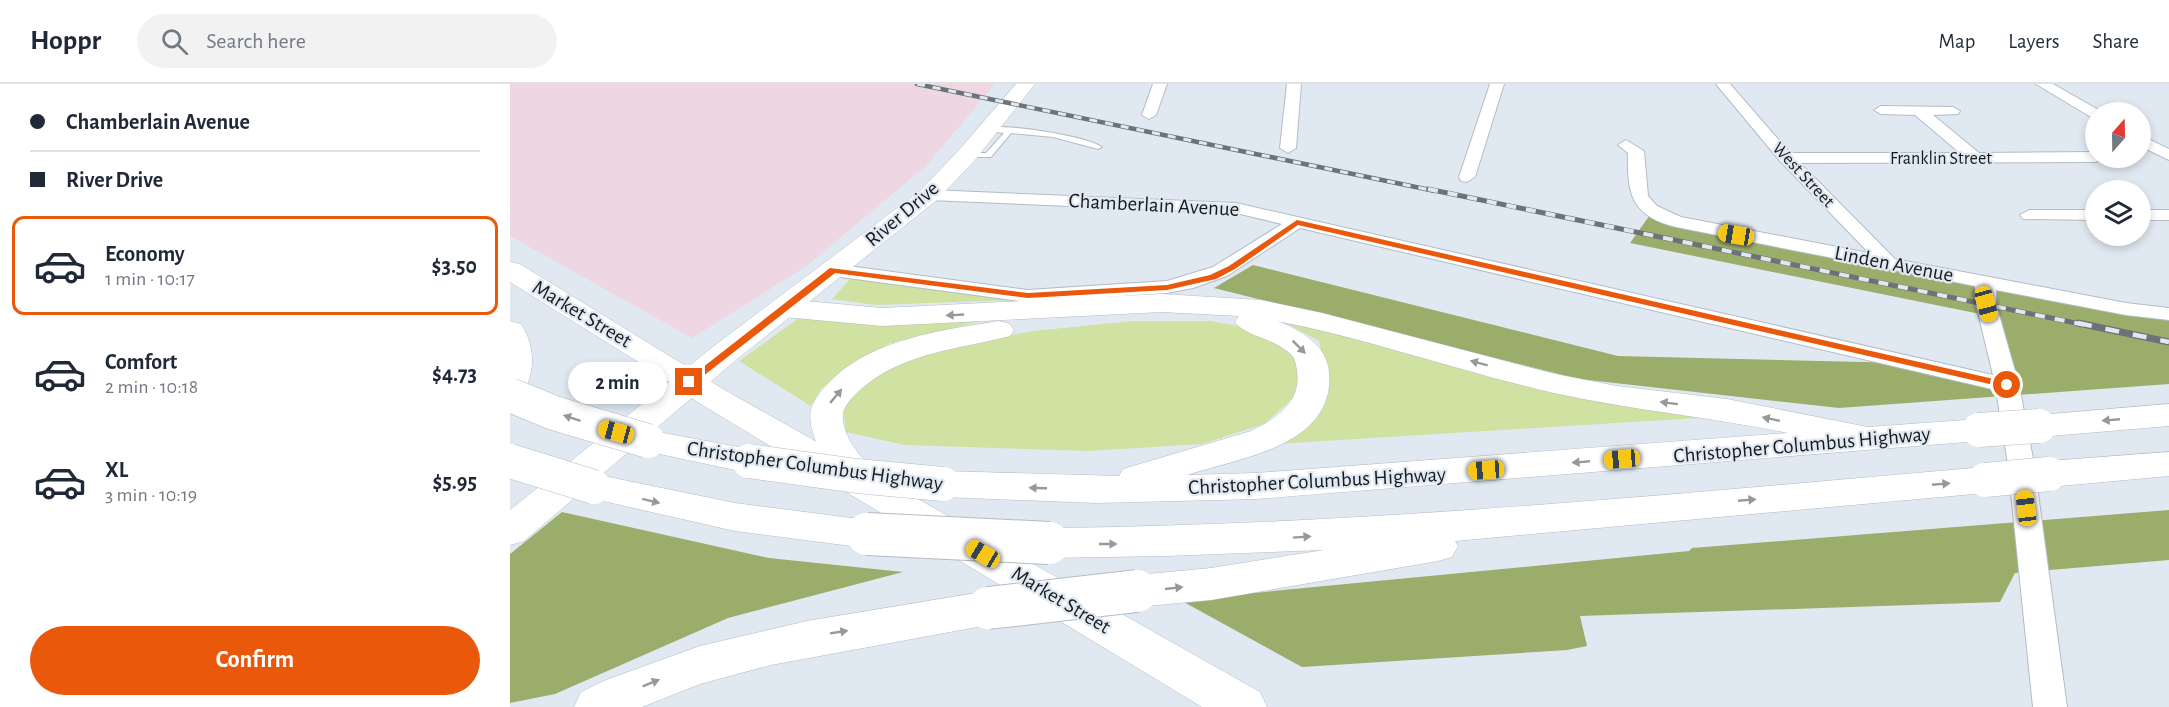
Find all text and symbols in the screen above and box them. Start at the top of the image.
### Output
search box [137,14,557,68]
icon: search [158,25,191,58]
text: Hoppr [30,27,101,55]
text: Search here [206,30,306,52]
text: Map [1939,31,1975,52]
text: Layers [2008,31,2059,52]
text: Share [2092,31,2139,52]
north arrow [2085,102,2151,168]
map controls [2085,102,2151,246]
text: Chamberlain Avenue [66,111,250,133]
street label: West Street [1769,139,1837,211]
street label: Franklin Street [1890,150,1992,168]
text: River Drive [66,169,163,191]
street label: River Drive [861,177,943,251]
button: layers [2085,180,2151,246]
street label: Chamberlain Avenue [1068,190,1240,220]
car [1717,223,1755,247]
icon: car [33,239,87,293]
street label: Linden Avenue [1833,242,1955,286]
text: Economy [105,243,185,265]
text: $3.50 [432,255,477,277]
text: 1 min · 10:17 [105,269,195,289]
street label: Market Street [529,276,635,352]
car [1973,284,1999,324]
one-way arrow [946,310,965,319]
one-way arrow [1292,340,1306,354]
icon: car [33,347,87,401]
text: Comfort [105,351,177,373]
one-way arrow [1470,358,1488,367]
callout: 2 min [569,361,668,403]
text: $4.73 [432,363,477,385]
route end [675,368,702,395]
route start [1993,371,2020,398]
text: 2 min [595,373,640,393]
text: 2 min · 10:18 [105,377,198,397]
one-way arrow [829,389,842,404]
one-way arrow [1660,398,1679,407]
one-way arrow [563,413,581,423]
one-way arrow [1761,414,1780,423]
one-way arrow [2101,415,2120,425]
car [596,419,636,445]
street label: Christopher Columbus Highway [1673,423,1931,467]
street label: Christopher Columbus Highway [686,438,944,494]
car [1603,448,1641,470]
icon: car [33,455,87,509]
one-way arrow [1571,458,1590,467]
text: XL [105,459,128,481]
car [1467,460,1505,480]
street label: Christopher Columbus Highway [1188,464,1446,498]
text: $5.95 [432,471,477,493]
one-way arrow [1931,479,1950,489]
one-way arrow [1029,483,1048,492]
text: 3 min · 10:19 [105,485,197,505]
car [2015,489,2037,527]
one-way arrow [1737,495,1756,505]
one-way arrow [642,496,660,506]
one-way arrow [1293,532,1312,542]
car [963,537,1003,571]
one-way arrow [1098,539,1117,548]
street label: Market Street [1008,562,1114,638]
one-way arrow [1164,583,1183,593]
button: Confirm [30,626,480,695]
one-way arrow [830,628,849,637]
one-way arrow [642,678,660,687]

